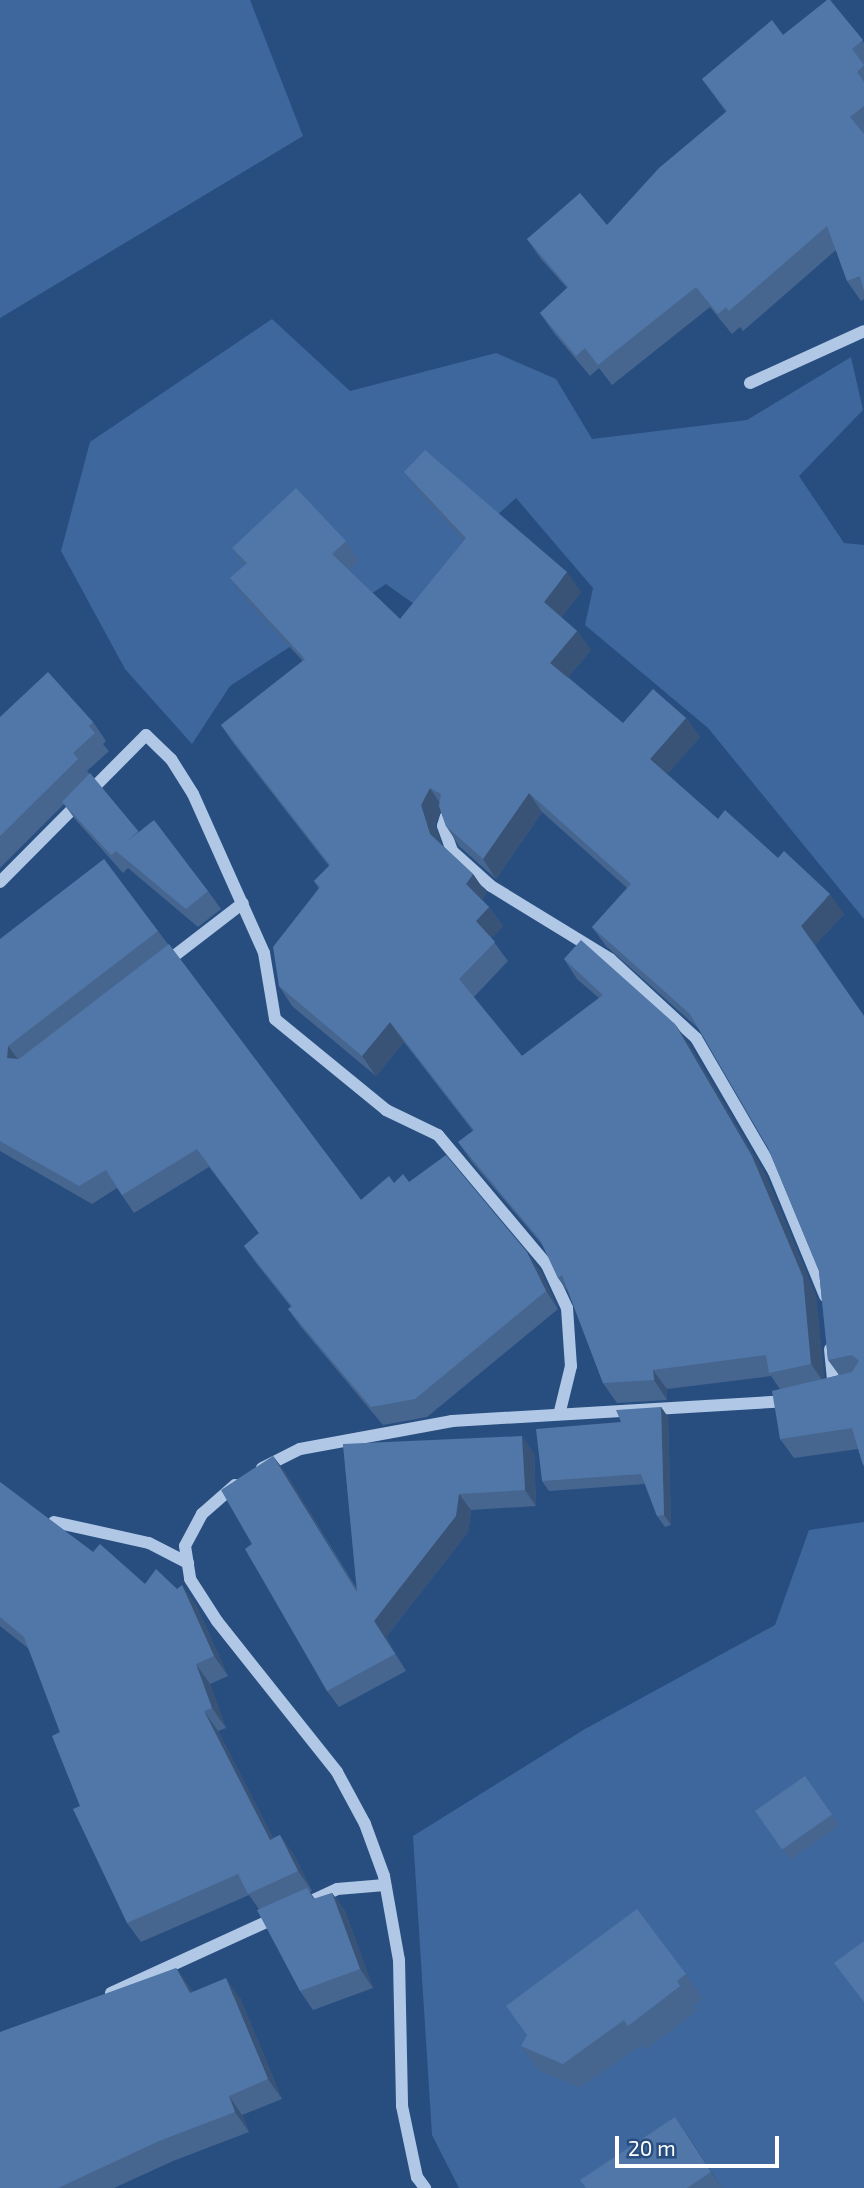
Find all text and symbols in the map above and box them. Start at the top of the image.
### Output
scale bar [619,2122,784,2166]
text: 20 m [628,2135,676,2160]

